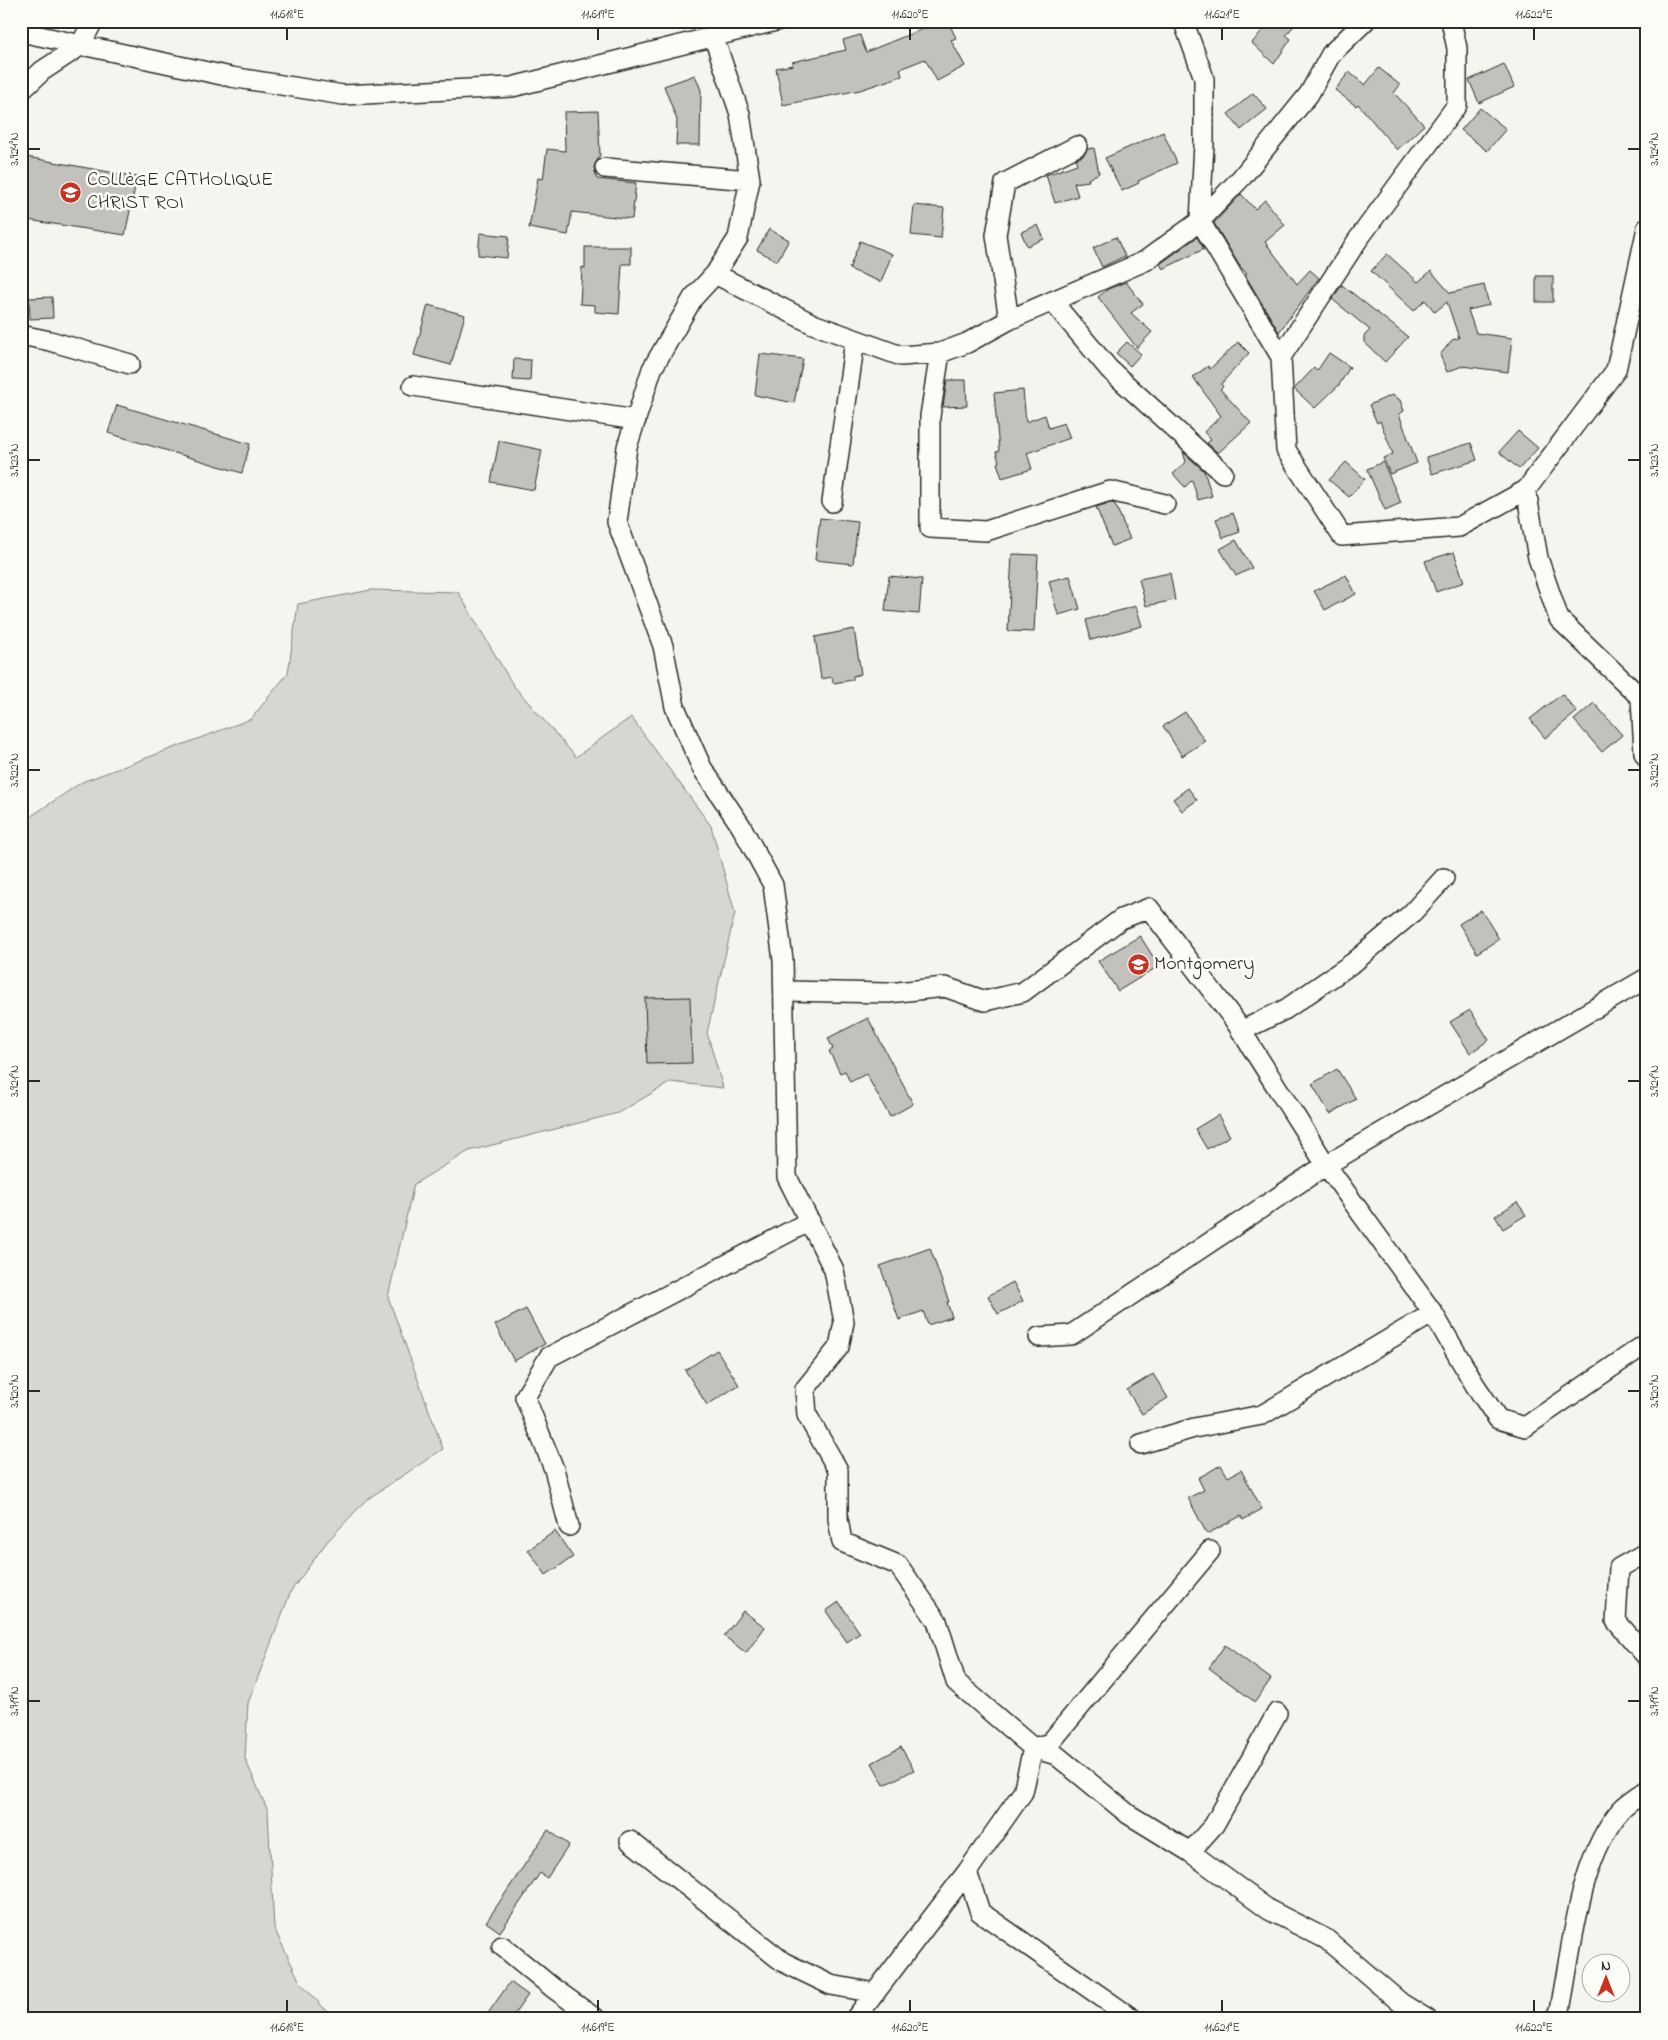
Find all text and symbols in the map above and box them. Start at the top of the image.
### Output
text: 11.618°E [270,6,304,24]
text: 11.619°E [581,6,615,24]
text: 11.620°E [892,6,929,24]
text: 11.621°E [1204,6,1240,24]
text: 11.622°E [1515,6,1553,24]
text: 3.924°N [6,132,24,166]
text: 3.924°N [1646,132,1664,166]
place label: COLLèGE CATHOLIQUE CHRIST ROI [87,166,273,218]
school or university icon: COLLèGE CATHOLIQUE CHRIST ROI [59,180,83,204]
text: 3.923°N [6,443,24,477]
text: 3.923°N [1646,443,1664,477]
text: 3.922°N [6,753,24,787]
text: 3.922°N [1646,753,1664,787]
place label: Montgomery [1154,950,1254,980]
school or university icon: Montgomery [1126,952,1150,976]
text: 3.921°N [6,1065,24,1097]
text: 3.921°N [1646,1065,1664,1097]
text: 3.920°N [6,1374,24,1408]
text: 3.920°N [1646,1374,1664,1408]
text: 3.919°N [6,1686,24,1716]
text: 3.919°N [1646,1686,1664,1716]
north arrow [1580,1952,1630,2002]
text: N [1601,1956,1611,1977]
text: 11.618°E [270,2019,304,2037]
text: 11.619°E [581,2019,615,2037]
text: 11.620°E [892,2019,929,2037]
text: 11.621°E [1204,2019,1240,2037]
text: 11.622°E [1515,2019,1553,2037]

